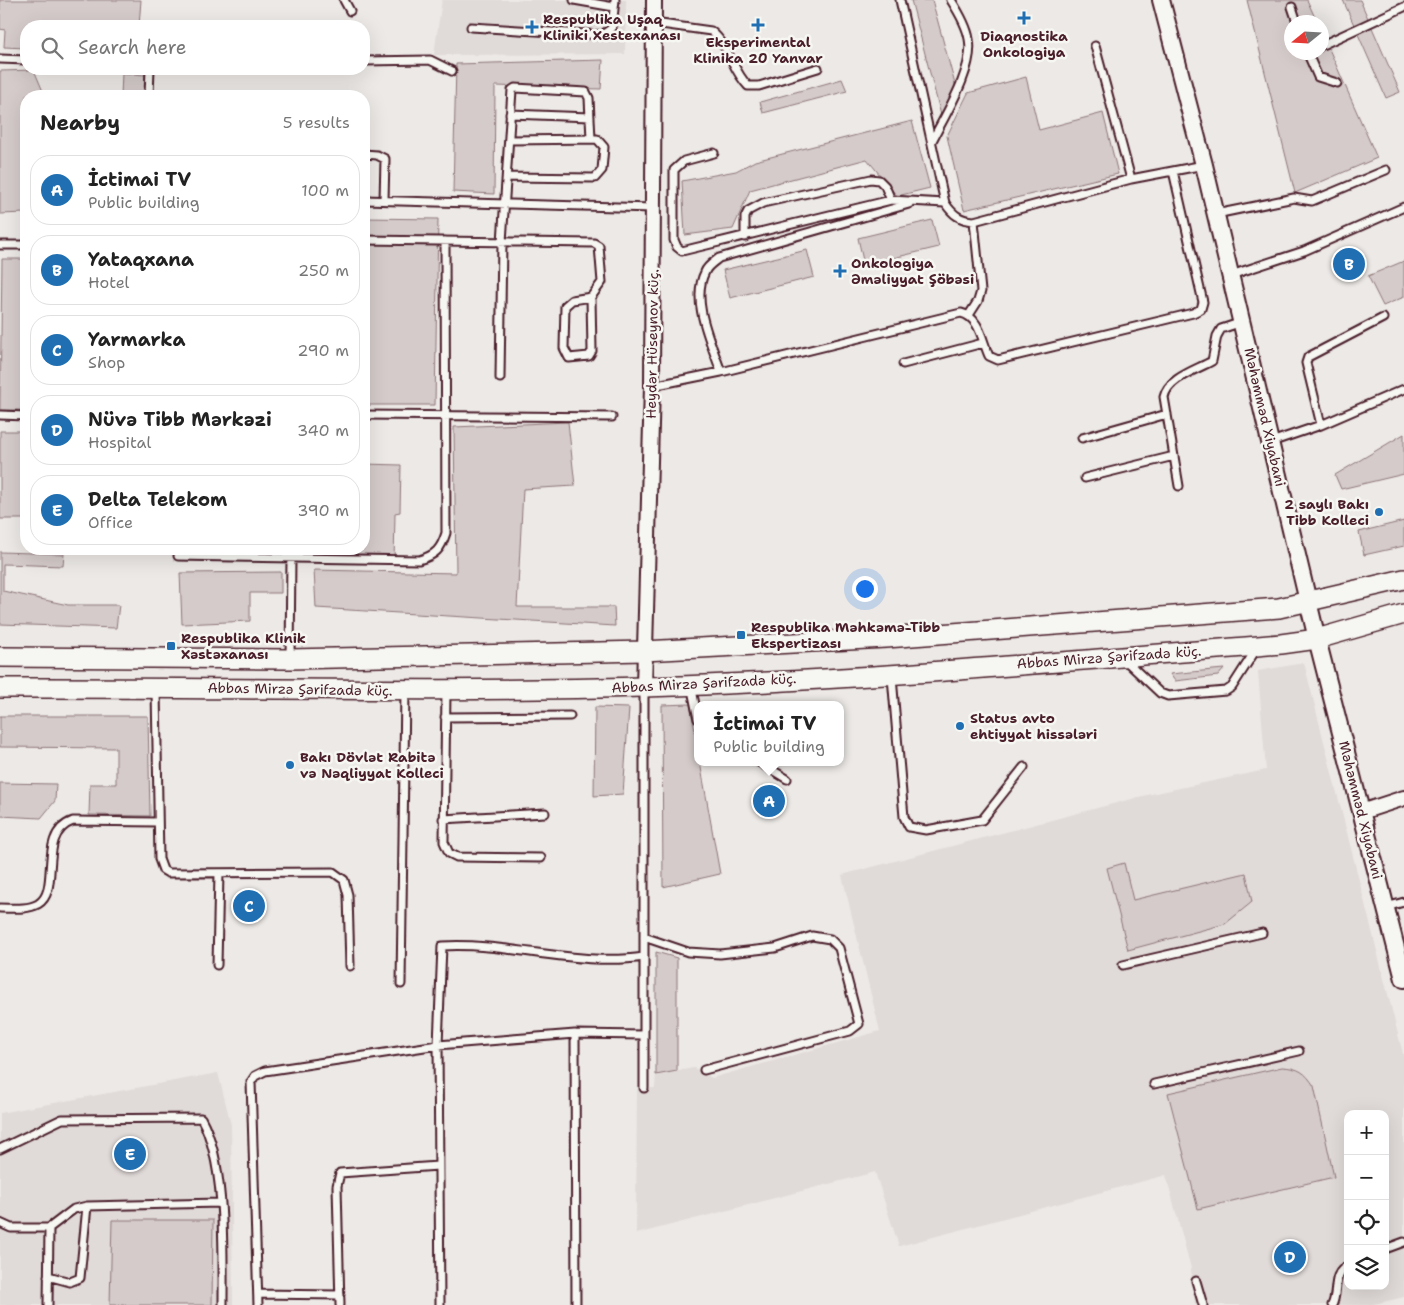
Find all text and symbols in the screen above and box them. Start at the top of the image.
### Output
place label: Respublika Uşaq Kliniki Xestexanası [543,10,681,44]
marker: Diaqnostika Onkologiya [1017,11,1031,25]
north arrow [1284,15,1329,60]
marker: Eksperimental Klinika 20 Yanvar [751,18,765,32]
search box [20,20,370,75]
marker: Respublika Uşaq Kliniki Xestexanası [525,20,539,34]
place label: Diaqnostika Onkologiya [980,27,1068,61]
place label: Eksperimental Klinika 20 Yanvar [693,33,823,67]
icon: search [38,34,66,62]
text: Search here [78,35,187,60]
text: Nearby [40,109,120,137]
text: 5 results [283,112,350,133]
text: İctimai TV [88,167,191,192]
text: A [51,180,63,201]
text: 100 m [301,180,349,201]
text: Public building [88,192,200,213]
pin: B [1333,245,1365,283]
text: Yataqxana [88,247,194,272]
place label: Onkologiya Əməliyyat Şöbəsi [851,254,974,288]
text: B [52,260,62,281]
text: 250 m [298,260,349,281]
marker: Onkologiya Əməliyyat Şöbəsi [833,264,847,278]
street label: Heydər Hüseynov küç. [642,269,662,419]
text: Hotel [88,272,129,293]
text: Yarmarka [88,327,185,352]
text: C [52,340,62,361]
text: 290 m [297,340,349,361]
street label: Məhəmməd Xiyabani [1240,346,1290,488]
text: Shop [88,352,125,373]
text: Nüvə Tibb Mərkəzi [88,407,272,432]
text: D [51,420,63,441]
text: 340 m [297,420,349,441]
text: Hospital [88,432,151,453]
text: Delta Telekom [88,487,227,512]
place label: 2 saylı Bakı Tibb Kolleci [1284,495,1369,529]
text: E [52,500,62,521]
text: 390 m [297,500,349,521]
marker: 2 saylı Bakı Tibb Kolleci [1373,506,1385,518]
text: Office [88,512,133,533]
your location [852,576,878,602]
place label: Respublika Məhkəmə-Tibb Ekspertizası [751,618,941,652]
place label: Respublika Klinik Xəstəxanası [181,629,306,663]
marker: Respublika Məhkəmə-Tibb Ekspertizası [735,629,747,641]
marker: Respublika Klinik Xəstəxanası [165,640,177,652]
street label: Abbas Mirzə Şərifzadə küç. [1016,642,1202,672]
street label: Abbas Mirzə Şərifzadə küç. [611,669,797,697]
street label: Abbas Mirzə Şərifzadə küç. [207,678,393,700]
popup [694,701,844,766]
place label: Status avto ehtiyyat hissələri [970,709,1097,743]
text: İctimai TV [713,711,816,736]
marker: Status avto ehtiyyat hissələri [954,720,966,732]
text: Public building [713,736,825,757]
street label: Məhəmməd Xiyabani [1335,739,1387,881]
place label: Bakı Dövlət Rabitə və Nəqliyyat Kolleci [300,748,444,782]
marker: Bakı Dövlət Rabitə və Nəqliyyat Kolleci [284,759,296,771]
pin: A [753,782,785,820]
pin: C [233,887,265,925]
map controls [1344,1110,1389,1290]
button: + [1344,1110,1389,1155]
pin: E [114,1135,146,1173]
button: − [1344,1155,1389,1200]
button: locate [1344,1200,1389,1245]
pin: D [1274,1238,1306,1276]
button: layers [1344,1245,1389,1290]

